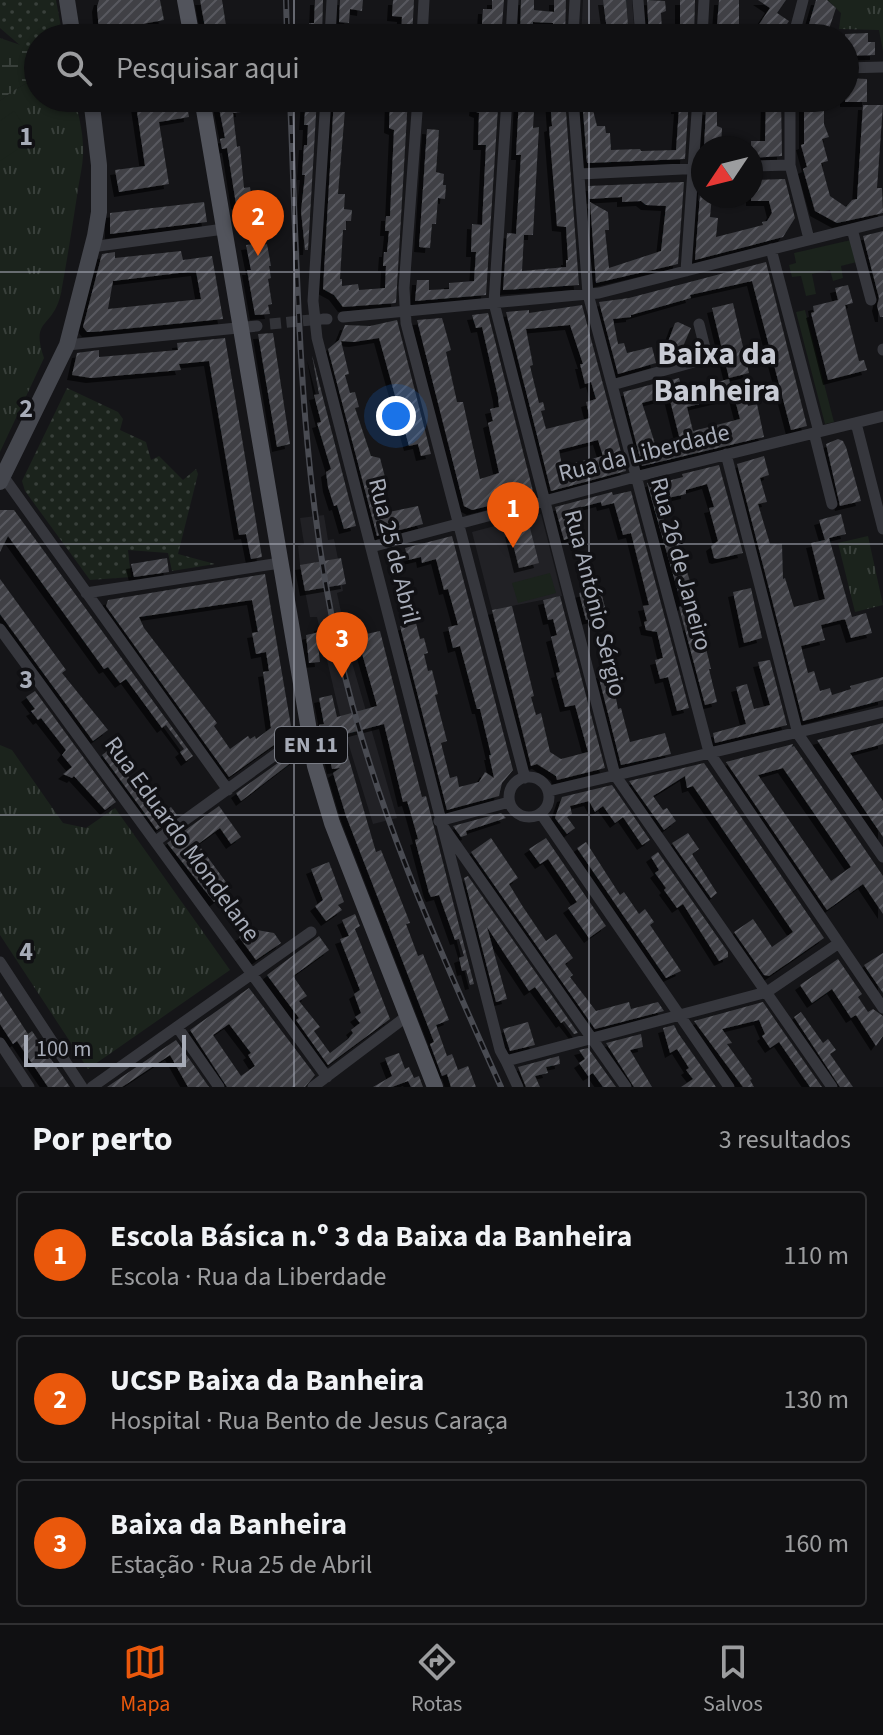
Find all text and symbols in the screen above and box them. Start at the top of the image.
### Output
search box [24,24,859,112]
icon: search [52,46,96,90]
text: Pesquisar aqui [116,47,300,90]
text: 1 [19,118,33,155]
north arrow [691,136,763,208]
pin: 2 [232,190,284,256]
district label: Baixa da Banheira [654,331,780,414]
text: 2 [19,390,33,427]
your location [376,396,416,436]
street label: Rua da Liberdade [555,415,733,491]
street label: Rua 26 de Janeiro [641,474,721,654]
street label: Rua 25 de Abril [359,475,429,627]
pin: 1 [487,482,539,548]
street label: Rua António Sérgio [555,506,635,700]
pin: 3 [316,612,368,678]
text: 3 [19,661,33,698]
road number: EN 11 [275,727,347,763]
street label: Rua Eduardo Mondelane [96,729,268,949]
text: 4 [19,933,33,970]
scale bar [24,1031,186,1067]
text: 100 m [36,1033,91,1065]
text: Por perto [32,1115,173,1164]
text: 3 resultados [719,1121,851,1158]
text: Escola Básica n.º 3 da Baixa da Banheira [110,1215,632,1258]
text: 1 [53,1237,67,1274]
text: 110 m [783,1237,849,1274]
text: Escola · Rua da Liberdade [110,1258,387,1295]
text: UCSP Baixa da Banheira [110,1359,424,1402]
text: 2 [53,1381,67,1418]
text: 130 m [783,1381,849,1418]
text: Hospital · Rua Bento de Jesus Caraça [110,1402,508,1439]
text: Baixa da Banheira [110,1503,347,1546]
text: 3 [53,1525,67,1562]
text: 160 m [783,1525,849,1562]
text: Estação · Rua 25 de Abril [110,1546,372,1583]
tab: Mapa [120,1640,170,1720]
tab: Rotas [411,1640,462,1720]
tab: Salvos [703,1640,763,1720]

